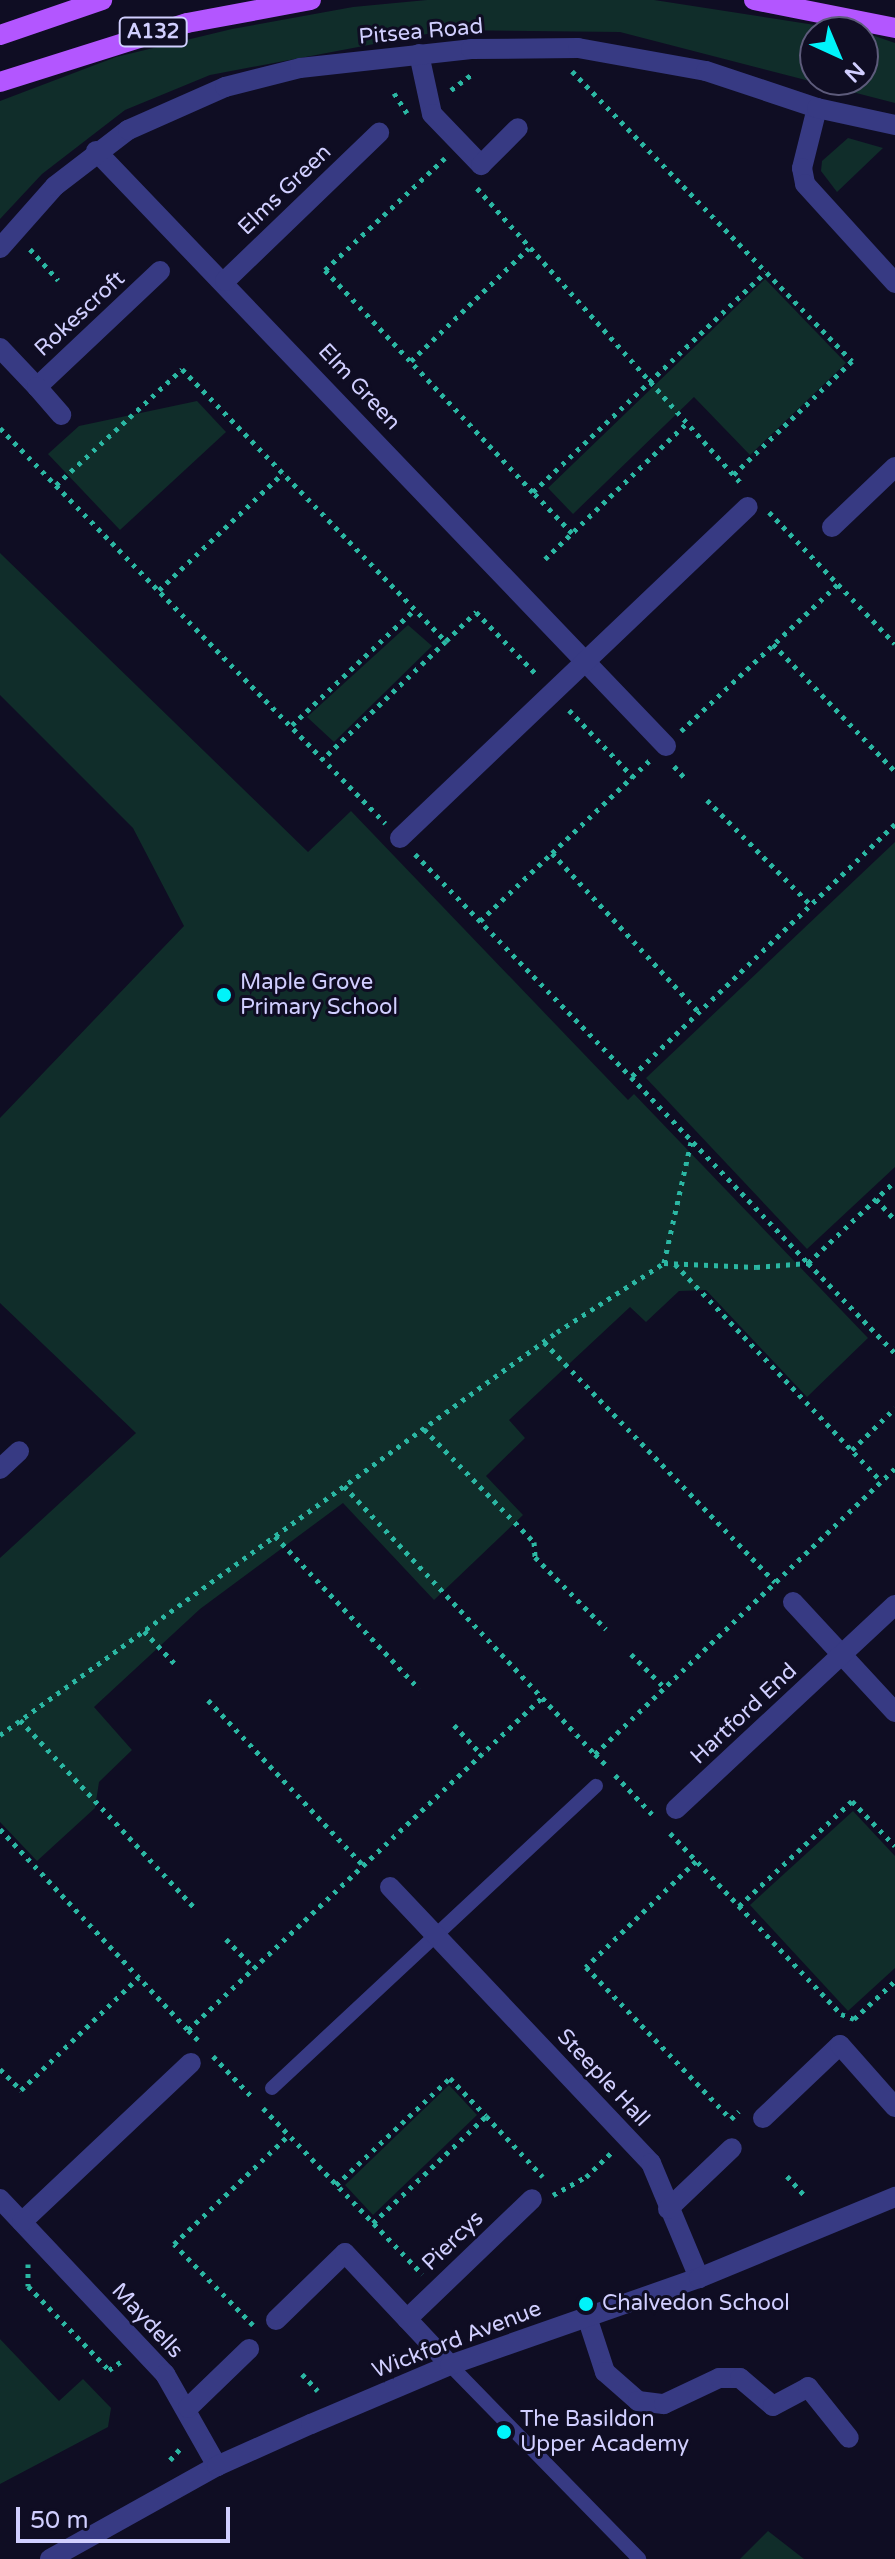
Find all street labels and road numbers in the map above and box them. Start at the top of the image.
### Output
street label: Pitsea Road [358,13,484,51]
road number: A132 [117,16,189,48]
street label: Elms Green [233,139,337,241]
street label: Rokescroft [29,266,131,362]
street label: Elm Green [312,338,406,436]
street label: Hartford End [685,1658,803,1770]
street label: Steeple Hall [551,2024,655,2132]
street label: Piercys [417,2206,489,2276]
street label: Maydells [106,2278,188,2364]
street label: Wickford Avenue [369,2296,545,2384]

